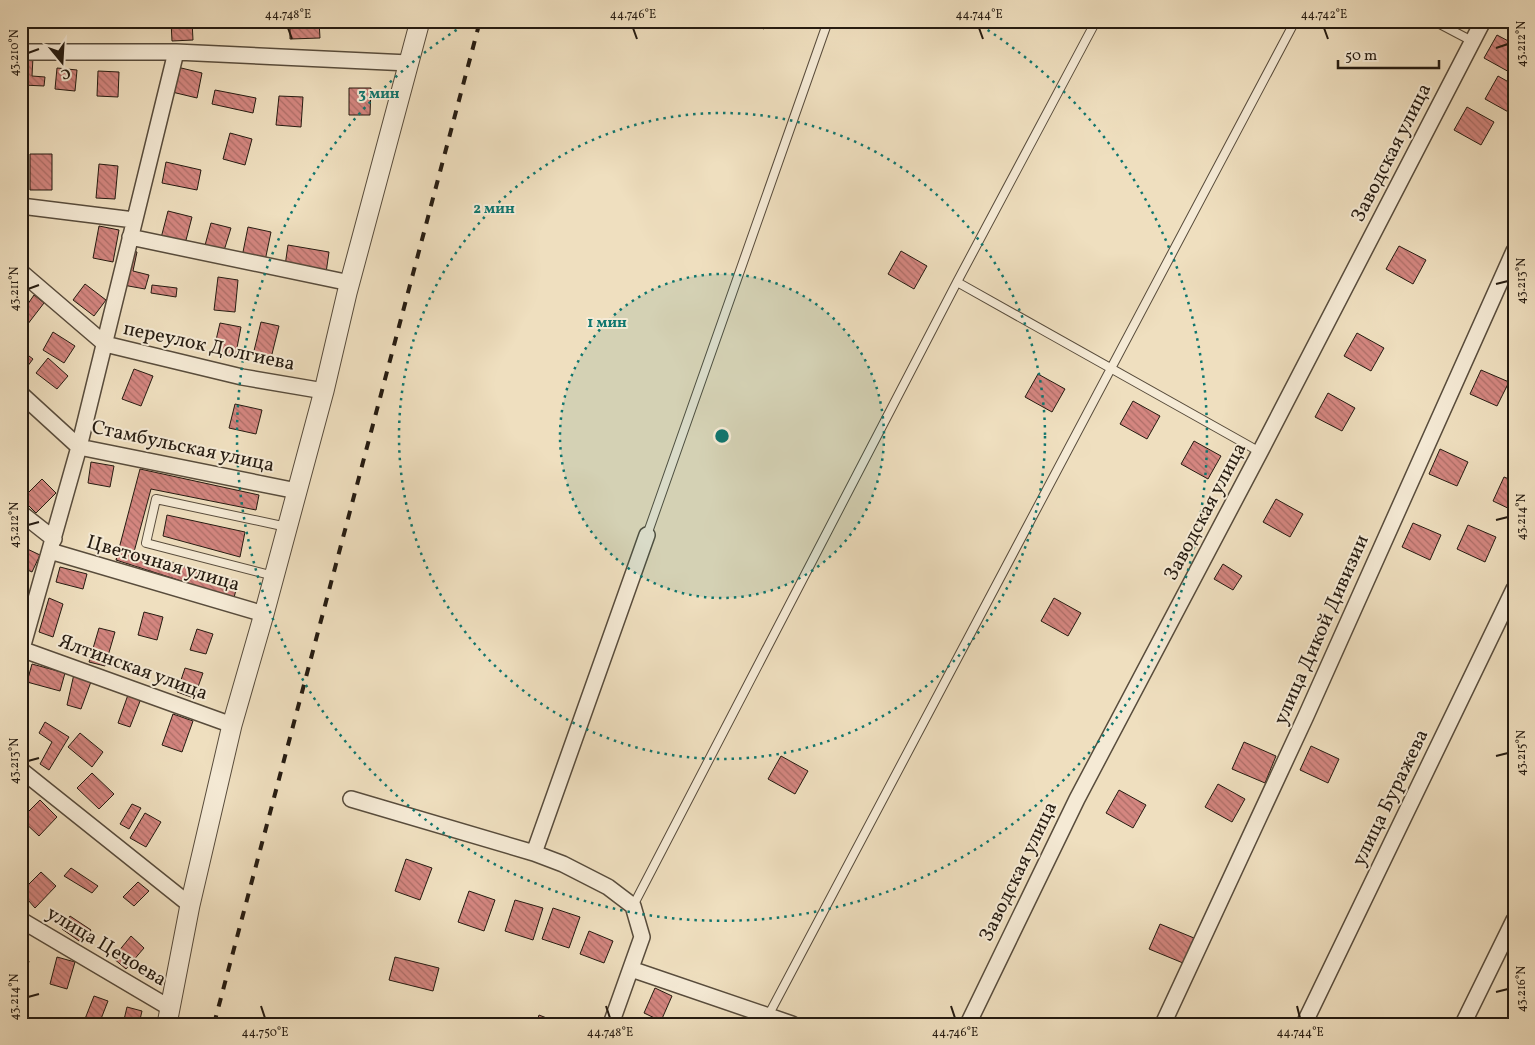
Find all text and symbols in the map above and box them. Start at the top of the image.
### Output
text: 44.748°E [265,7,311,23]
text: 44.746°E [610,7,656,23]
text: 44.744°E [955,7,1003,23]
text: 44.742°E [1301,7,1347,23]
text: 43.212°N [1514,21,1530,67]
text: 43.210°N [7,29,23,77]
north arrow [38,38,88,88]
scale bar [1338,38,1439,70]
text: 50 m [1345,46,1377,67]
text: С [58,63,73,83]
street label: Заводская улица [1345,79,1439,227]
text: 3 мин [358,84,400,105]
text: 2 мин [473,199,515,220]
text: 43.213°N [1514,258,1530,304]
text: 43.211°N [7,266,23,311]
text: 1 мин [587,313,627,334]
street label: переулок Долгиева [121,315,297,379]
street label: Стамбульская улица [89,414,277,480]
centre of rings [713,427,731,445]
street label: Заводская улица [1158,438,1254,586]
text: 43.214°N [1514,493,1530,540]
text: 43.212°N [7,502,23,548]
street label: Цветочная улица [83,529,243,599]
street label: улица Дикой Дивизии [1267,530,1377,730]
street label: Ялтинская улица [54,628,212,708]
street label: улица Буражева [1346,725,1436,871]
text: 43.215°N [1514,730,1530,776]
text: 43.213°N [7,738,23,784]
street label: Заводская улица [973,797,1065,947]
street label: улица Цечоева [41,900,171,994]
text: 43.216°N [1514,966,1530,1012]
text: 43.214°N [7,973,23,1020]
text: 44.750°E [242,1025,288,1041]
text: 44.748°E [587,1025,633,1041]
text: 44.746°E [932,1025,978,1041]
text: 44.744°E [1276,1025,1324,1041]

